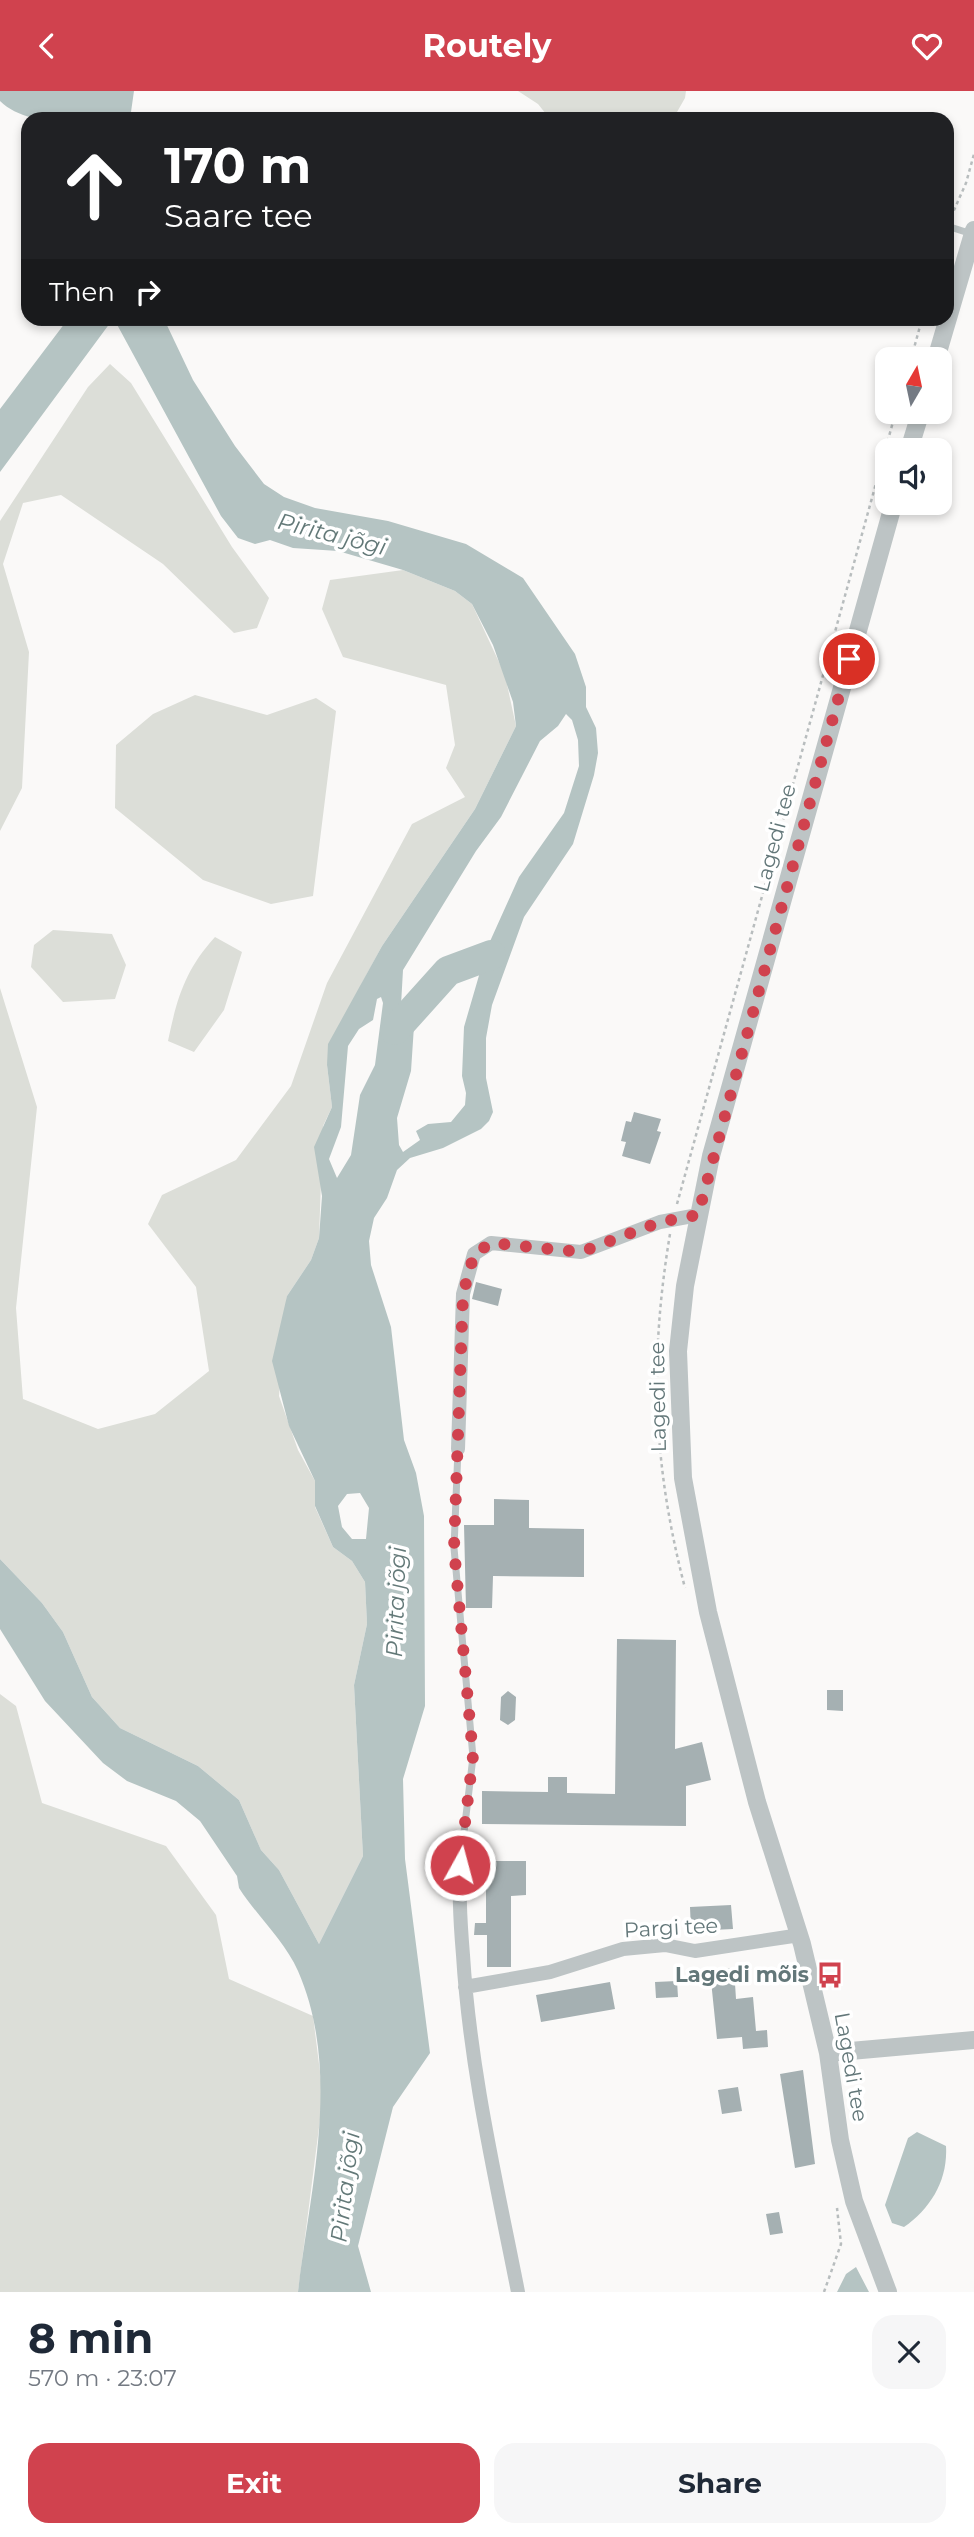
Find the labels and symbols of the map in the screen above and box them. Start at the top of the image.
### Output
north arrow [875,347,952,423]
water label: Pirita jõgi [275,507,390,561]
pin [819,629,879,689]
street label: Lagedi tee [748,781,801,895]
street label: Lagedi tee [644,1341,671,1453]
water label: Pirita jõgi [380,1545,412,1658]
position arrow [423,1828,497,1902]
street label: Pargi tee [623,1913,719,1942]
bus stop icon: Lagedi mõis [815,1960,845,1990]
place label: Lagedi mõis [675,1962,809,1987]
street label: Lagedi tee [830,2010,873,2124]
water label: Pirita jõgi [324,2129,366,2244]

